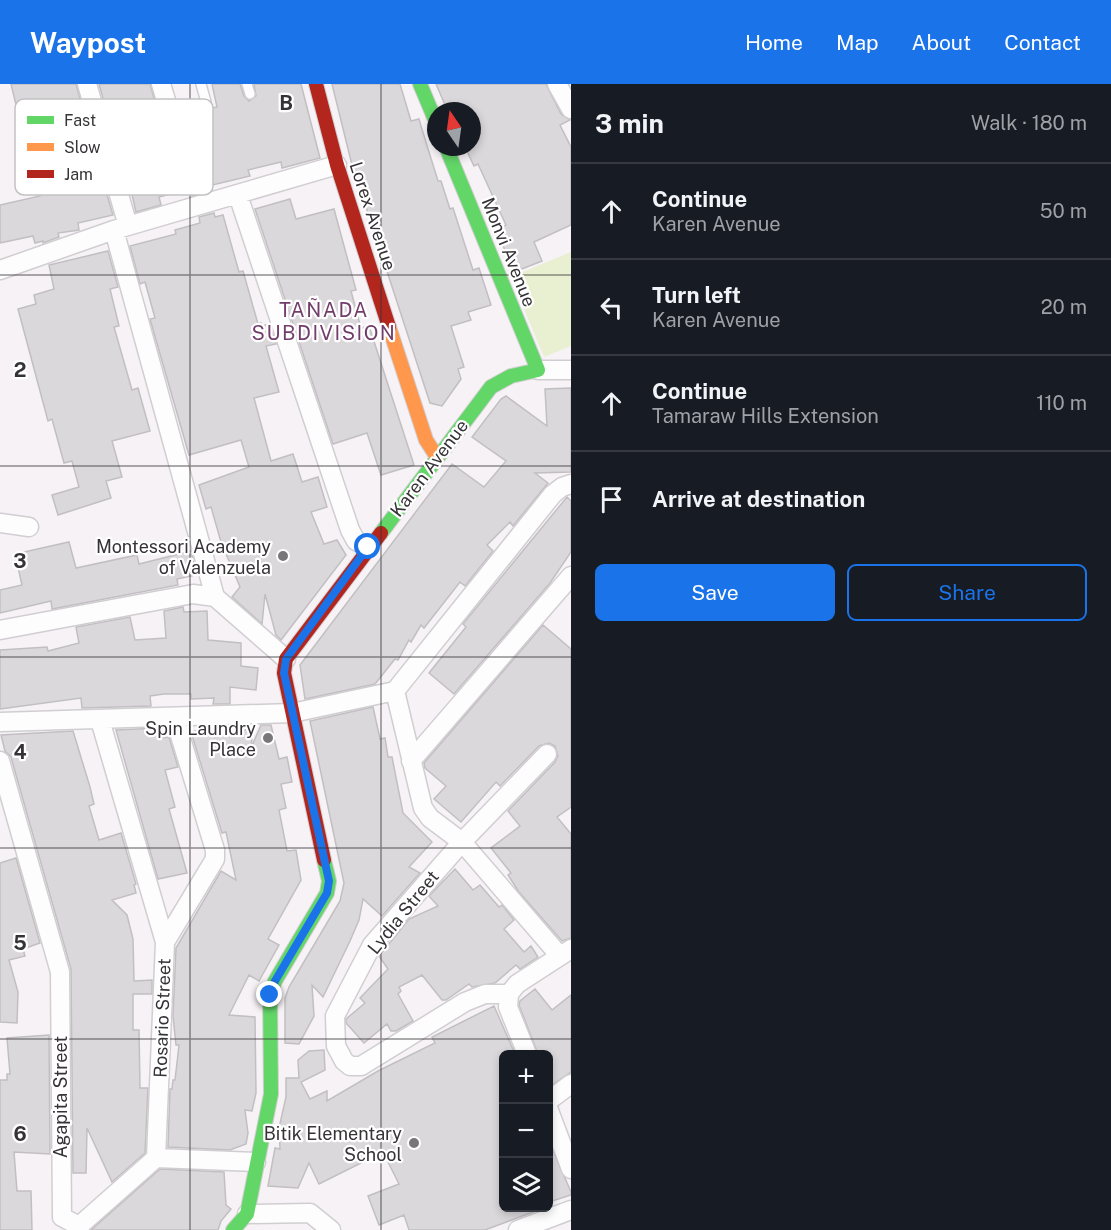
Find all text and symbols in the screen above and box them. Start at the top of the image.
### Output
text: Waypost [30,26,146,59]
text: Home [745,30,803,55]
text: Map [836,30,879,55]
text: About [912,30,971,55]
text: Contact [1004,30,1081,55]
text: B [279,91,293,115]
legend [15,99,213,195]
north arrow [427,102,481,156]
text: 3 min [595,108,664,139]
text: Fast [64,111,96,130]
text: Walk · 180 m [971,111,1087,135]
text: Slow [64,138,101,157]
street label: Lorex Avenue [346,159,400,273]
text: Jam [64,165,93,184]
text: Continue [652,186,747,212]
street label: Monvi Avenue [478,194,540,310]
icon: ahead [595,195,628,228]
text: 50 m [1040,199,1087,223]
text: Karen Avenue [652,212,781,236]
text: Turn left [652,282,741,308]
icon: left [595,291,628,324]
text: 20 m [1041,295,1087,319]
district label: TAÑADA SUBDIVISION [252,297,396,345]
text: Karen Avenue [652,308,781,332]
text: 2 [14,358,26,382]
text: Continue [652,378,747,404]
icon: ahead [595,387,628,420]
text: 110 m [1036,391,1087,415]
text: Tamaraw Hills Extension [652,404,879,428]
street label: Karen Avenue [386,415,472,521]
icon: arrive [595,483,628,516]
text: Arrive at destination [652,486,865,512]
route start [354,533,380,559]
place label: Montessori Academy of Valenzuela [96,536,271,578]
text: 3 [13,549,27,573]
marker: Montessori Academy of Valenzuela [276,549,290,563]
button: Save [595,564,835,621]
button: Share [847,564,1087,621]
place label: Spin Laundry Place [145,718,256,760]
marker: Spin Laundry Place [261,731,275,745]
text: 4 [13,740,27,764]
street label: Lydia Street [363,866,443,958]
text: 5 [13,931,27,955]
street label: Rosario Street [149,958,175,1078]
route end [256,981,282,1007]
street label: Agapita Street [50,1036,71,1158]
map controls [499,1050,553,1212]
button: + [499,1050,553,1104]
button: − [499,1104,553,1158]
text: 6 [13,1122,27,1146]
place label: Bitik Elementary School [264,1123,402,1165]
marker: Bitik Elementary School [407,1136,421,1150]
button: layers [499,1158,553,1212]

